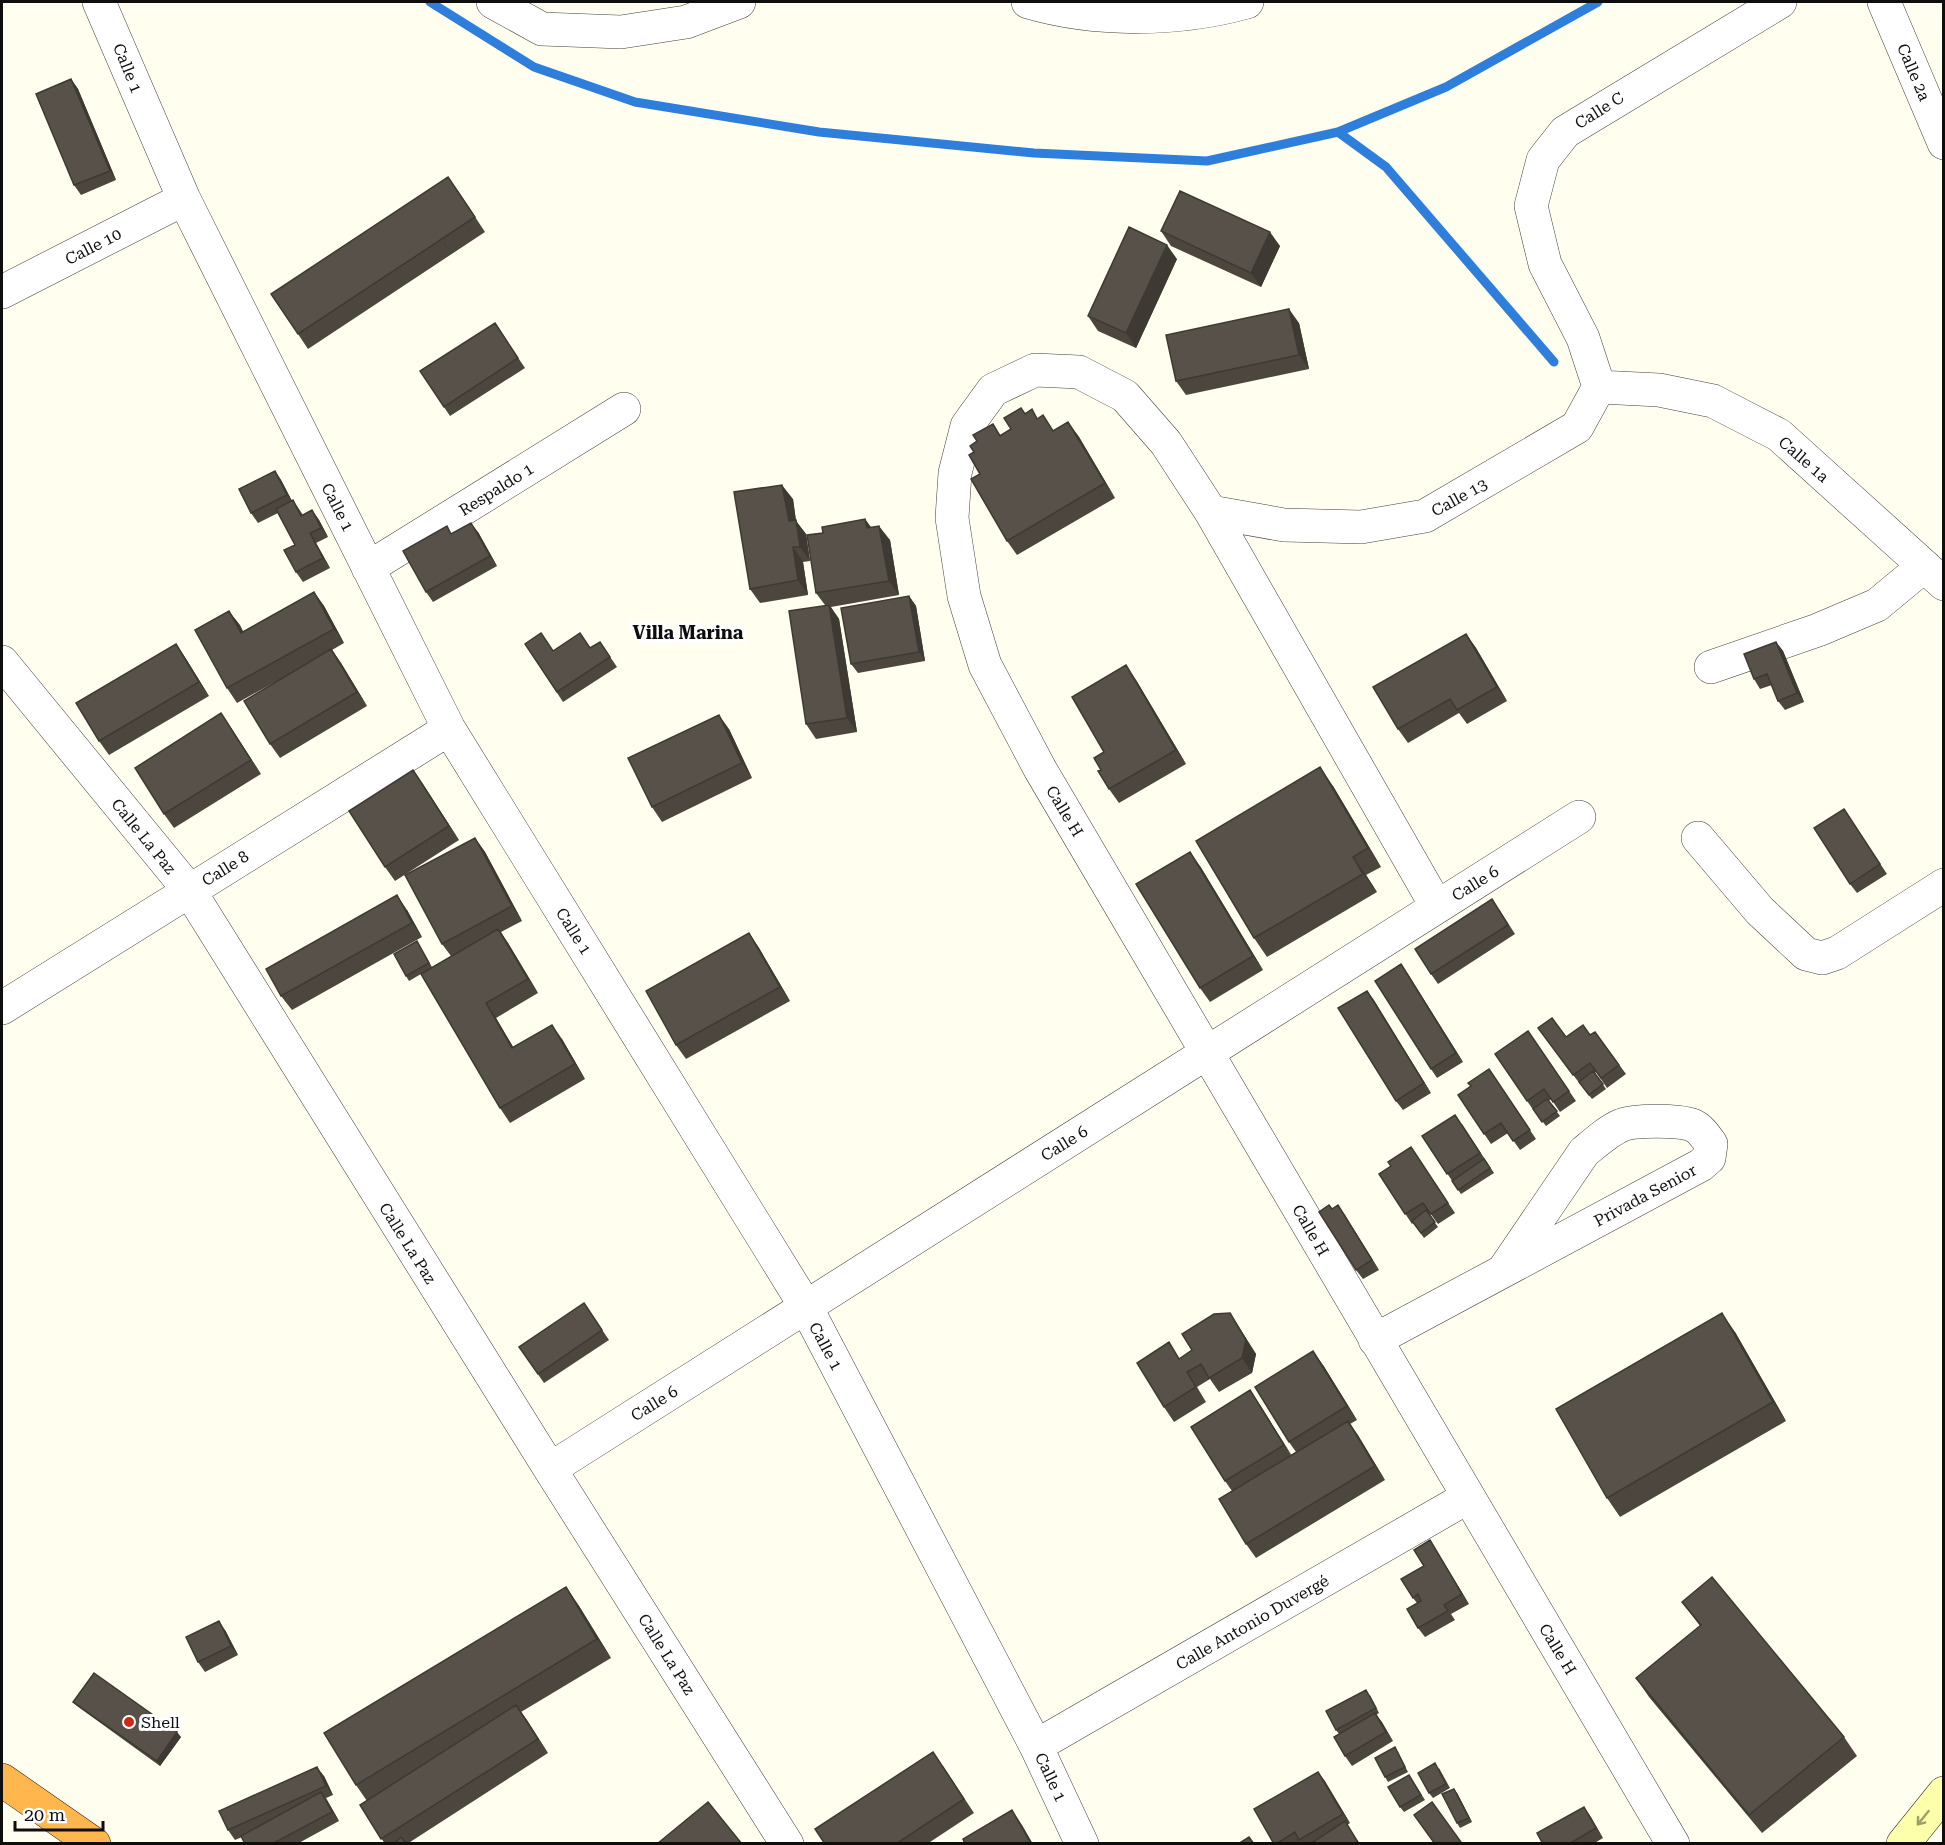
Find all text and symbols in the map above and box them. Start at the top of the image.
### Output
street label: Calle 1 [109,41,146,96]
street label: Calle 2a [1893,41,1934,104]
street label: Calle C [1571,88,1627,133]
street label: Calle 10 [62,224,125,269]
street label: Calle 1a [1775,432,1833,487]
street label: Respaldo 1 [456,459,537,520]
street label: Calle 13 [1428,474,1490,520]
street label: Calle 1 [317,480,358,535]
district label: Villa Marina [633,622,744,643]
street label: Calle H [1042,782,1087,840]
street label: Calle La Paz [107,795,180,878]
street label: Calle 8 [198,847,252,890]
street label: Calle 6 [1448,862,1502,905]
street label: Calle 1 [552,904,595,958]
street label: Calle 6 [1037,1122,1091,1165]
street label: Privada Senior [1591,1160,1700,1230]
street label: Calle La Paz [375,1199,440,1288]
street label: Calle H [1288,1201,1333,1259]
street label: Calle 1 [805,1319,846,1374]
street label: Calle 6 [627,1382,681,1425]
street label: Calle Antonio Duvergé [1173,1571,1332,1674]
street label: Calle La Paz [634,1610,699,1699]
street label: Calle H [1535,1620,1580,1678]
place label: Shell [141,1713,180,1732]
marker: Shell [122,1715,136,1729]
street label: Calle 1 [1031,1750,1070,1805]
scale bar [15,1794,104,1832]
text: 20 m [24,1804,65,1825]
one-way arrow [1917,1810,1930,1826]

